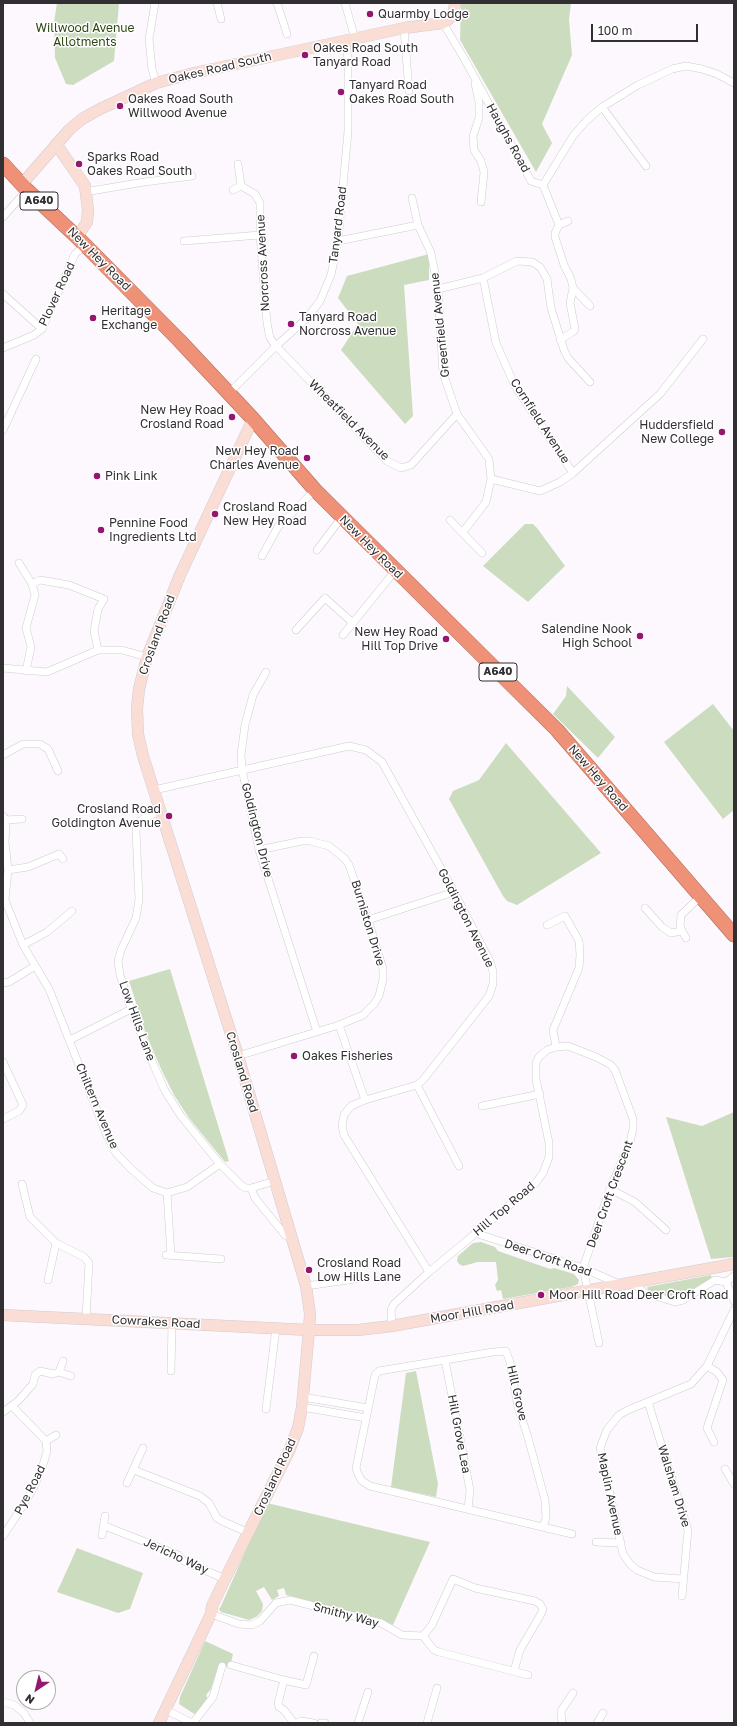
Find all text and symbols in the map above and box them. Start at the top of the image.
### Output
place label: Quarmby Lodge [378,7,469,21]
marker: Quarmby Lodge [365,9,375,19]
scale bar [593,16,700,42]
park label: Willwood Avenue Allotments [35,21,135,49]
text: 100 m [598,23,632,38]
place label: Oakes Road South Tanyard Road [313,41,418,69]
street label: Oakes Road South [167,49,273,87]
marker: Oakes Road South Tanyard Road [300,50,310,60]
place label: Tanyard Road Oakes Road South [349,78,454,106]
marker: Tanyard Road Oakes Road South [336,87,346,97]
place label: Oakes Road South Willwood Avenue [128,92,233,120]
marker: Oakes Road South Willwood Avenue [115,101,125,111]
street label: Haughs Road [483,101,533,175]
place label: Sparks Road Oakes Road South [87,150,192,178]
marker: Sparks Road Oakes Road South [74,159,84,169]
street label: Tanyard Road [326,186,350,264]
road number: A640 [20,192,58,210]
street label: Norcross Avenue [253,214,273,312]
street label: New Hey Road [64,224,134,294]
street label: Plover Road [36,260,78,328]
street label: Greenfield Avenue [427,272,453,378]
place label: Heritage Exchange [101,304,157,332]
place label: Tanyard Road Norcross Avenue [299,310,396,338]
marker: Heritage Exchange [88,313,98,323]
marker: Tanyard Road Norcross Avenue [286,319,296,329]
street label: Cornfield Avenue [507,376,573,466]
street label: Wheatfield Avenue [306,377,392,463]
place label: New Hey Road Crosland Road [140,403,224,431]
marker: New Hey Road Crosland Road [227,412,237,422]
place label: Huddersfield New College [639,418,714,446]
marker: Huddersfield New College [717,427,727,437]
place label: New Hey Road Charles Avenue [210,444,299,472]
marker: New Hey Road Charles Avenue [302,453,312,463]
place label: Pink Link [105,469,157,483]
marker: Pink Link [92,471,102,481]
place label: Crosland Road New Hey Road [223,500,307,528]
marker: Crosland Road New Hey Road [210,509,220,519]
street label: New Hey Road [336,512,406,582]
place label: Pennine Food Ingredients Ltd [109,516,197,544]
marker: Pennine Food Ingredients Ltd [96,525,106,535]
street label: Crosland Road [136,593,178,677]
place label: Salendine Nook High School [541,622,632,650]
place label: New Hey Road Hill Top Drive [354,625,438,653]
marker: Salendine Nook High School [635,631,645,641]
marker: New Hey Road Hill Top Drive [441,634,451,644]
road number: A640 [479,663,517,681]
street label: New Hey Road [565,742,631,814]
street label: Goldington Drive [238,781,276,879]
place label: Crosland Road Goldington Avenue [52,802,161,830]
marker: Crosland Road Goldington Avenue [164,811,174,821]
street label: Goldington Avenue [435,866,497,970]
street label: Burniston Drive [348,878,388,968]
street label: Low Hills Lane [116,979,158,1063]
street label: Crosland Road [223,1030,261,1114]
place label: Oakes Fisheries [302,1049,393,1063]
marker: Oakes Fisheries [289,1051,299,1061]
street label: Chiltern Avenue [72,1061,122,1151]
street label: Deer Croft Crescent [584,1138,636,1250]
street label: Hill Top Road [470,1179,538,1239]
street label: Deer Croft Road [502,1236,594,1280]
place label: Crosland Road Low Hills Lane [317,1256,401,1284]
marker: Crosland Road Low Hills Lane [304,1265,314,1275]
place label: Moor Hill Road Deer Croft Road [549,1288,728,1302]
marker: Moor Hill Road Deer Croft Road [536,1290,546,1300]
street label: Moor Hill Road [429,1298,515,1326]
street label: Cowrakes Road [111,1312,201,1332]
street label: Hill Grove [504,1364,530,1422]
street label: Hill Grove Lea [444,1393,474,1475]
street label: Crosland Road [251,1436,299,1518]
street label: Walsham Drive [655,1443,693,1529]
street label: Maplin Avenue [594,1451,626,1537]
street label: Pye Road [11,1463,49,1517]
street label: Jericho Way [141,1535,211,1577]
street label: Smithy Way [312,1599,380,1631]
north arrow [16,1670,56,1710]
text: N [22,1692,37,1707]

